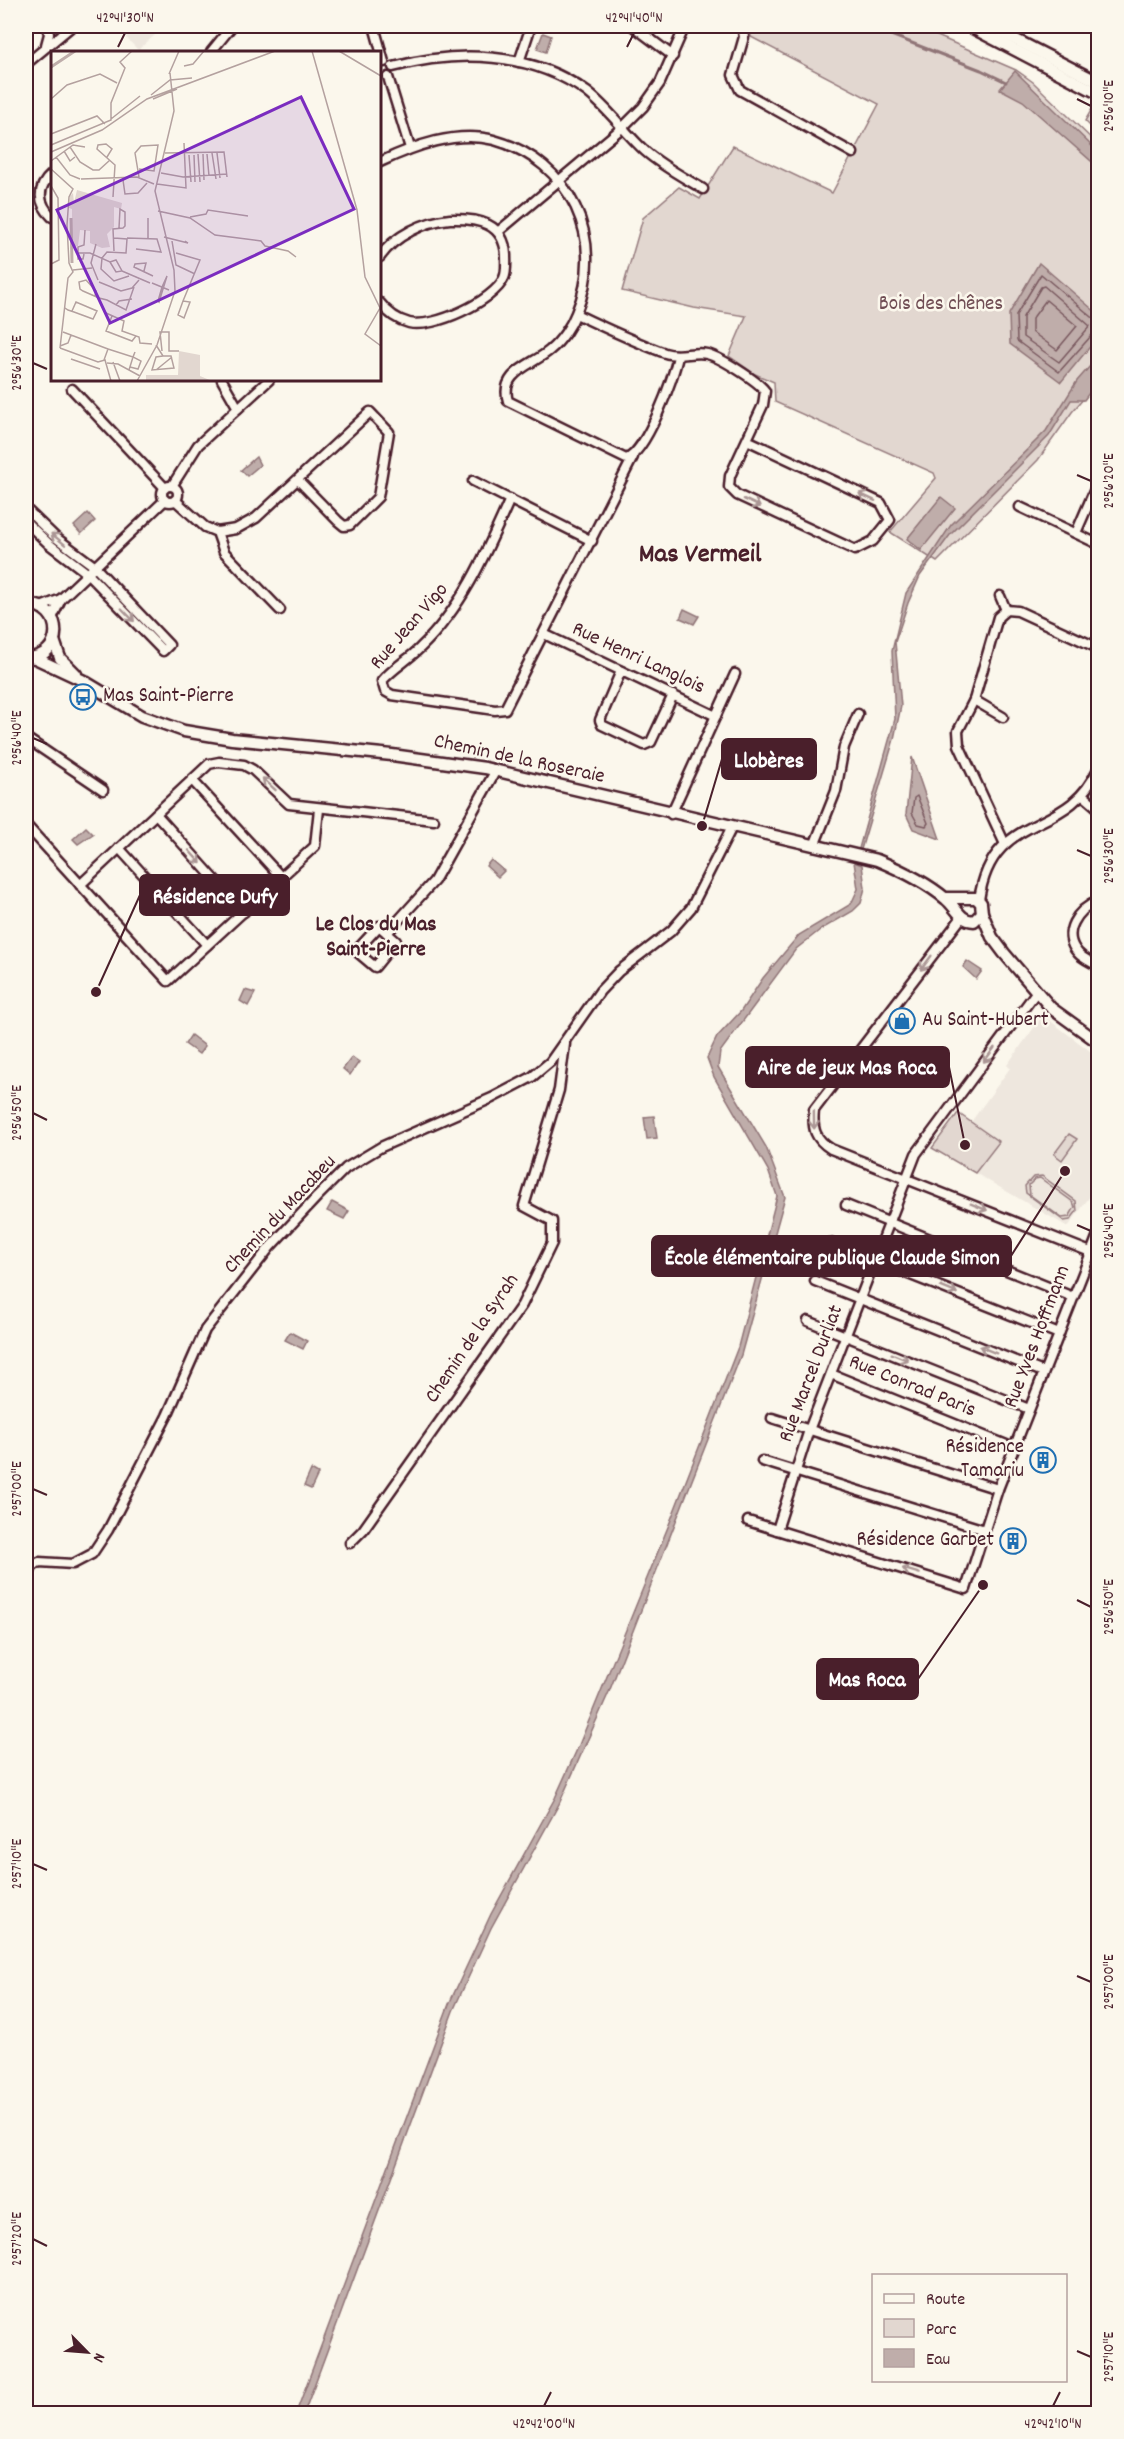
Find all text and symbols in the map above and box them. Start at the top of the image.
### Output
text: 42°41'30"N [96,8,154,30]
text: 42°41'40"N [605,8,663,30]
inset map [51,51,381,381]
text: 2°56'10"E [1099,80,1121,132]
park label: Bois des chênes [879,290,1003,320]
text: 2°56'30"E [7,335,29,391]
text: 2°56'20"E [1099,453,1121,509]
one-way arrow [859,490,877,502]
one-way arrow [743,497,761,509]
one-way arrow [50,533,66,546]
district label: Mas Vermeil [639,536,762,575]
street label: Rue Jean Vigo [364,577,456,677]
one-way arrow [121,607,135,622]
street label: Rue Henri Langlois [566,615,710,703]
bus stop icon: Mas Saint-Pierre [68,682,98,712]
place label: Mas Saint-Pierre [103,682,234,712]
text: 2°56'40"E [7,710,29,766]
street label: Chemin de la Roseraie [431,727,607,793]
callout: Llobères [722,739,816,779]
text: Llobères [734,747,804,778]
one-way arrow [261,777,276,791]
text: 2°56'30"E [1099,828,1121,884]
one-way arrow [188,850,202,865]
callout: Résidence Dufy [140,875,289,915]
text: Résidence Dufy [153,883,278,914]
district label: Le Clos du Mas Saint-Pierre [315,910,437,966]
one-way arrow [920,955,933,971]
shop icon: Au Saint-Hubert [887,1006,917,1036]
place label: Au Saint-Hubert [922,1006,1049,1036]
one-way arrow [983,1046,996,1062]
callout: Aire de jeux Mas Roca [746,1047,949,1087]
text: Aire de jeux Mas Roca [757,1054,937,1085]
text: 2°56'50"E [7,1085,29,1141]
one-way arrow [809,1110,820,1130]
street label: Chemin du Macabeu [218,1149,344,1281]
one-way arrow [969,1203,987,1214]
text: 2°56'40"E [1099,1203,1121,1259]
callout: École élémentaire publique Claude Simon [652,1236,1011,1276]
text: École élémentaire publique Claude Simon [664,1244,1000,1275]
street label: Rue Yves Hoffmann [997,1261,1079,1413]
street label: Chemin de la Syrah [418,1268,528,1410]
one-way arrow [940,1285,958,1296]
street label: Rue Marcel Durliat [772,1301,852,1447]
one-way arrow [980,1344,998,1355]
street label: Rue Conrad Paris [844,1348,980,1426]
one-way arrow [890,1353,909,1364]
place label: Résidence Tamariu [946,1433,1024,1487]
building icon: Résidence Tamariu [1028,1445,1058,1475]
text: 2°57'00"E [7,1461,29,1517]
place label: Résidence Garbet [856,1526,994,1556]
building icon: Résidence Garbet [998,1526,1028,1556]
one-way arrow [902,1565,921,1576]
text: 2°56'50"E [1099,1579,1121,1635]
callout: Mas Roca [817,1659,918,1699]
text: Mas Roca [828,1666,906,1697]
text: 2°57'10"E [7,1839,29,1889]
text: 2°57'00"E [1099,1954,1121,2010]
text: 2°57'20"E [7,2212,29,2266]
legend [872,2274,1067,2382]
text: Route [926,2288,965,2313]
text: Parc [926,2318,957,2343]
north arrow [57,2322,117,2382]
text: 2°57'10"E [1099,2332,1121,2382]
text: Eau [926,2348,950,2373]
text: N [86,2349,110,2366]
text: 42°42'00"N [513,2414,575,2436]
text: 42°42'10"N [1024,2414,1082,2436]

